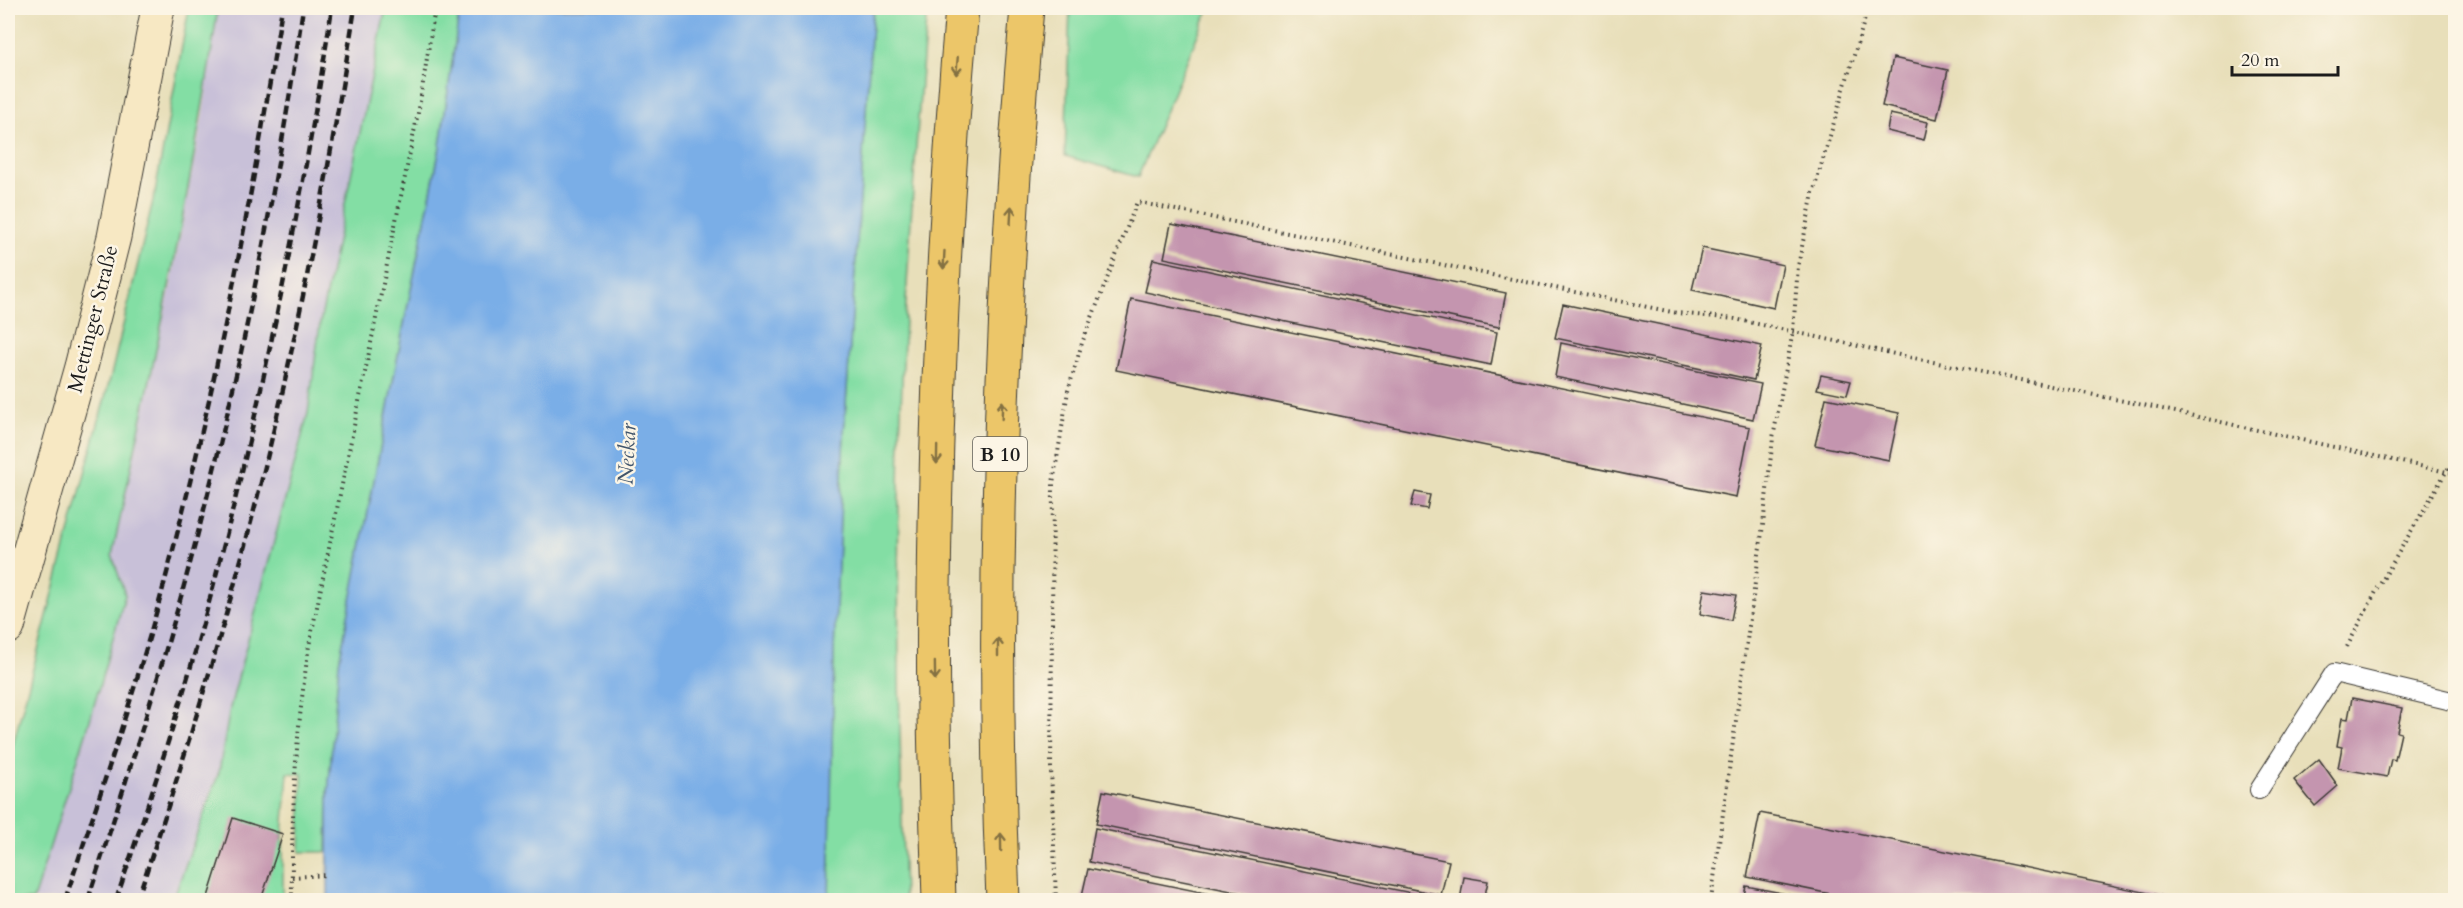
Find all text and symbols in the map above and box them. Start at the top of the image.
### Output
scale bar [2232,39,2338,77]
text: 20 m [2241,48,2280,73]
one-way arrow [951,55,962,75]
one-way arrow [1005,206,1016,226]
street label: Mettinger Straße [61,242,125,396]
one-way arrow [938,250,949,270]
one-way arrow [996,401,1008,421]
water label: Neckar [610,422,644,485]
road number: B 10 [973,437,1027,471]
one-way arrow [931,445,943,465]
one-way arrow [992,638,1004,658]
one-way arrow [929,661,940,681]
one-way arrow [995,833,1007,853]

